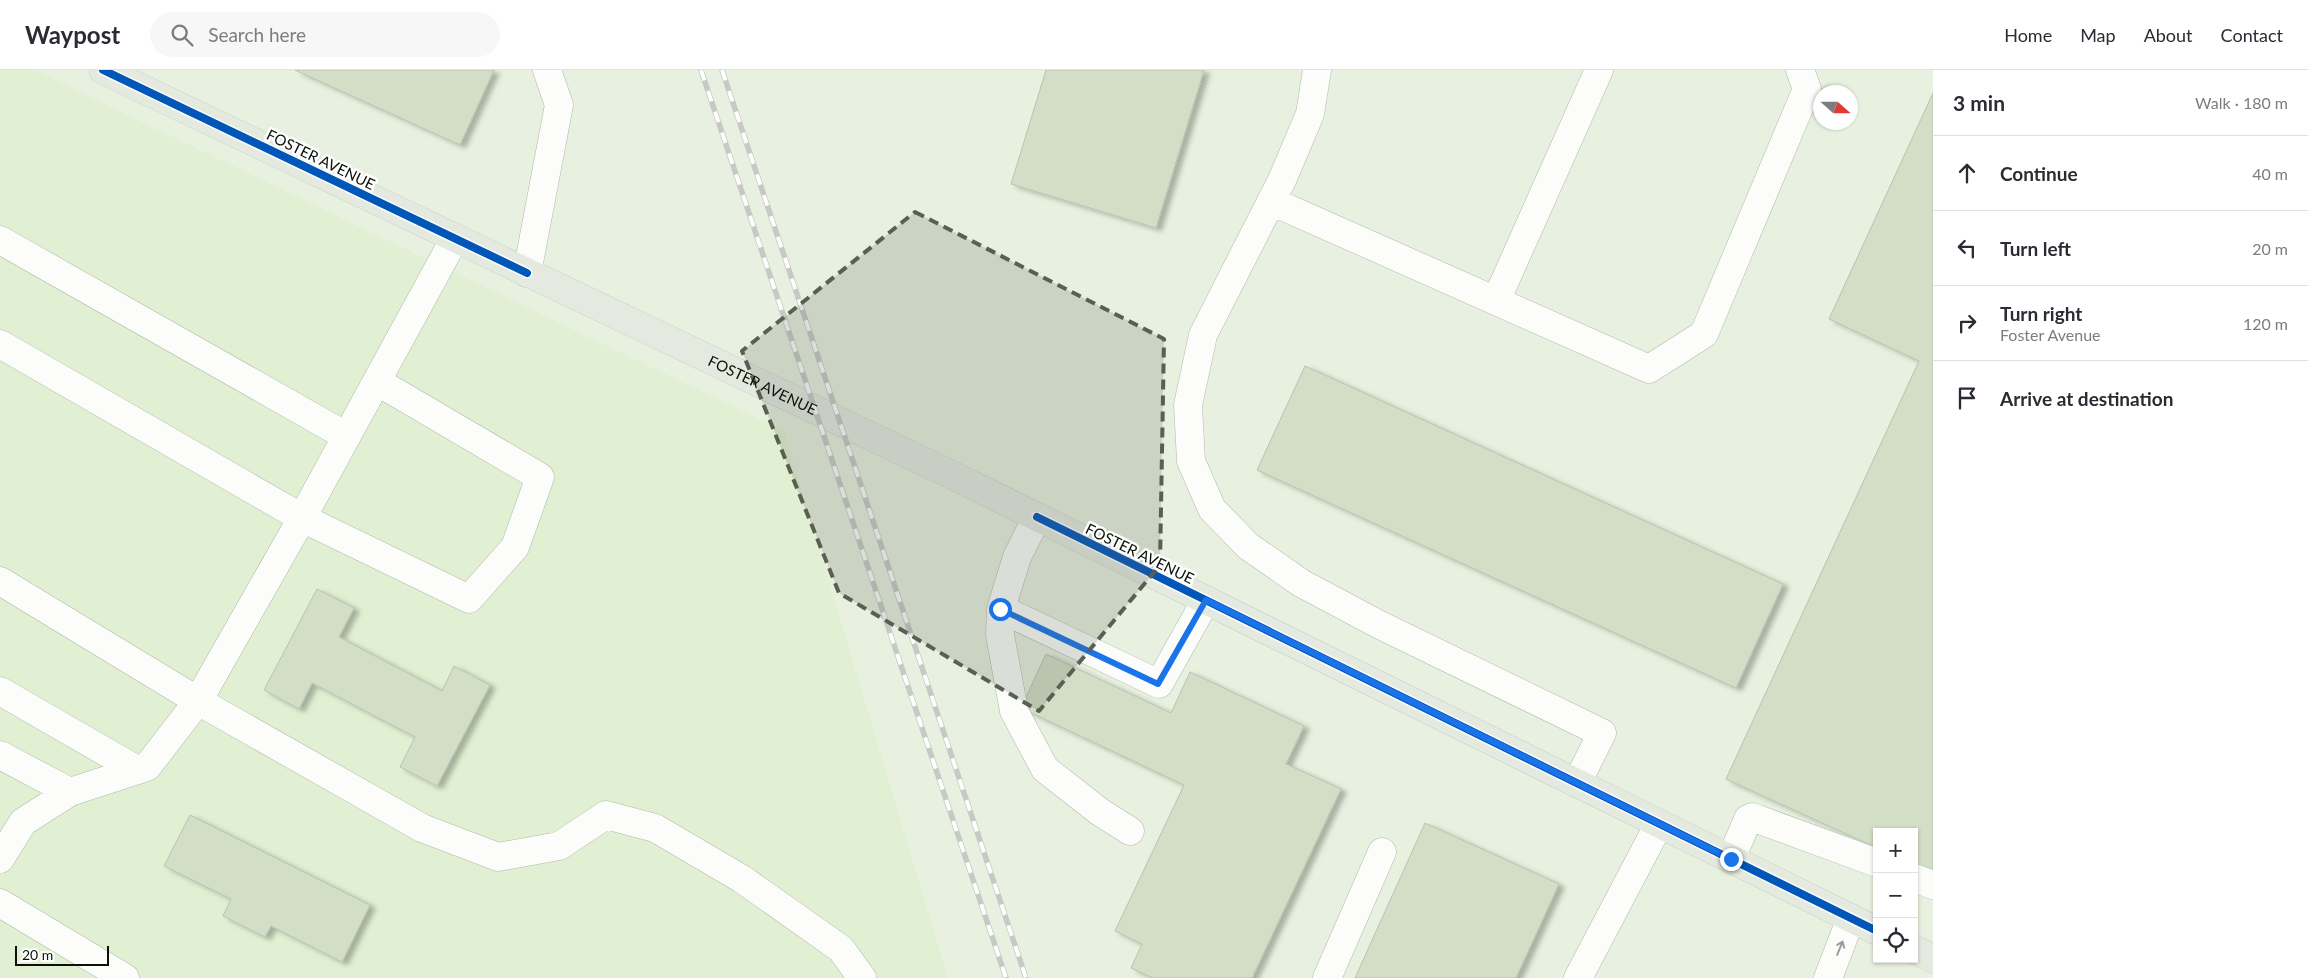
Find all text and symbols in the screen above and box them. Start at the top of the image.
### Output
search box [150,12,500,57]
text: Waypost [25,20,120,49]
icon: search [168,21,196,49]
text: Search here [208,23,306,46]
text: Home [2004,24,2052,46]
text: Map [2080,24,2116,46]
text: About [2144,24,2193,46]
text: Contact [2221,24,2283,46]
north arrow [1813,85,1858,130]
text: 3 min [1953,90,2005,115]
text: Walk · 180 m [2195,93,2288,112]
street label: FOSTER AVENUE [264,125,378,193]
icon: ahead [1953,159,1981,187]
text: Continue [2000,162,2078,185]
text: 40 m [2252,164,2288,183]
icon: left [1953,234,1981,262]
text: Turn left [2000,237,2071,260]
text: 20 m [2252,239,2288,258]
text: Turn right [2000,302,2082,325]
icon: right [1953,309,1981,337]
text: 120 m [2243,314,2288,333]
text: Foster Avenue [2000,325,2101,344]
street label: FOSTER AVENUE [706,351,820,418]
icon: arrive [1953,384,1981,412]
text: Arrive at destination [2000,387,2173,410]
street label: FOSTER AVENUE [1083,519,1197,587]
route start [989,598,1012,621]
map controls [1873,828,1918,963]
button: + [1873,828,1918,873]
route end [1720,848,1743,871]
button: − [1873,873,1918,918]
button: locate [1873,918,1918,963]
one-way arrow [1835,941,1845,956]
scale bar [15,943,109,966]
text: 20 m [22,946,53,963]

